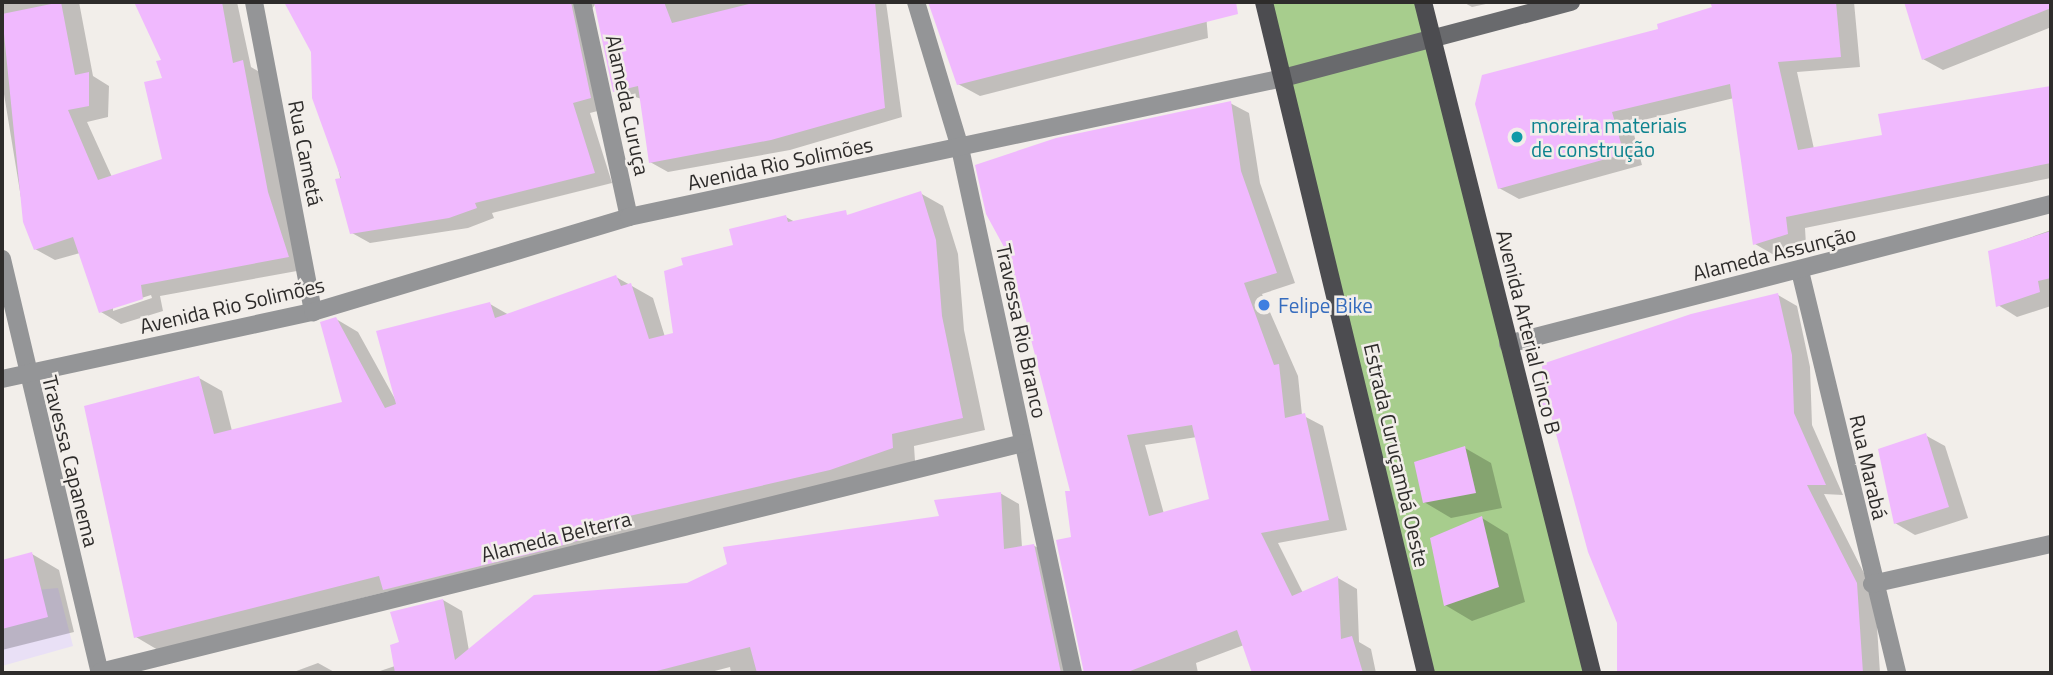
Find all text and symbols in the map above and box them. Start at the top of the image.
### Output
street label: Alameda Curuça [601,33,655,177]
street label: Rua Cametá [283,98,329,208]
place label: moreira materiais de construção [1531,112,1687,162]
marker: moreira materiais de construção [1509,129,1525,145]
street label: Avenida Rio Solimões [685,131,875,195]
street label: Alameda Assunção [1690,221,1858,285]
street label: Avenida Arterial Cinco B [1491,227,1567,437]
street label: Travessa Rio Branco [991,242,1053,420]
street label: Avenida Rio Solimões [137,271,327,339]
place label: Felipe Bike [1278,292,1373,318]
marker: Felipe Bike [1256,297,1272,313]
street label: Estrada Curuçambá Oeste [1359,341,1435,569]
street label: Travessa Capanema [38,373,104,549]
street label: Rua Marabá [1845,412,1893,522]
street label: Alameda Belterra [478,505,634,567]

